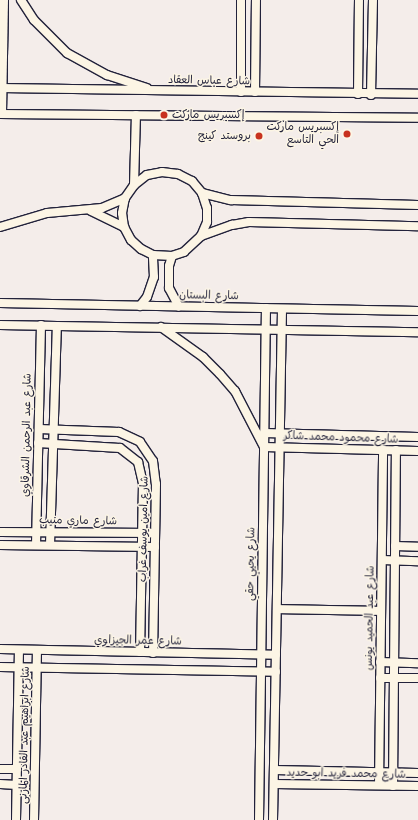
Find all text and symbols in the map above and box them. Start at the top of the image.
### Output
street label: شارع عباس العقاد [168,74,250,88]
place label: إكسبريس ماركت [172,108,244,122]
marker: إكسبريس ماركت [159,110,169,120]
place label: إكسبريس ماركت الحي التاسع [267,121,339,147]
place label: بروستد كينج [198,129,251,143]
marker: إكسبريس ماركت الحي التاسع [342,129,352,139]
marker: بروستد كينج [254,131,264,141]
street label: شارع البستان [179,289,239,303]
street label: شارع عبد الرحمن الشرقاوي [19,373,35,497]
street label: شارع محمود محمد شاكر [283,429,399,447]
street label: شارع امين يوسف غراب [136,476,152,582]
street label: شارع ماري منيب [39,514,117,528]
street label: شارع يحيي حقي [244,527,258,601]
street label: شارع عبد الحميد يونس [362,566,378,670]
street label: شارع عمر الجيزاوي [94,634,182,648]
street label: شارع ابراهيم عبد القادر المازنى [17,666,33,804]
street label: شارع محمد فريد ابو حديد [286,766,406,782]

